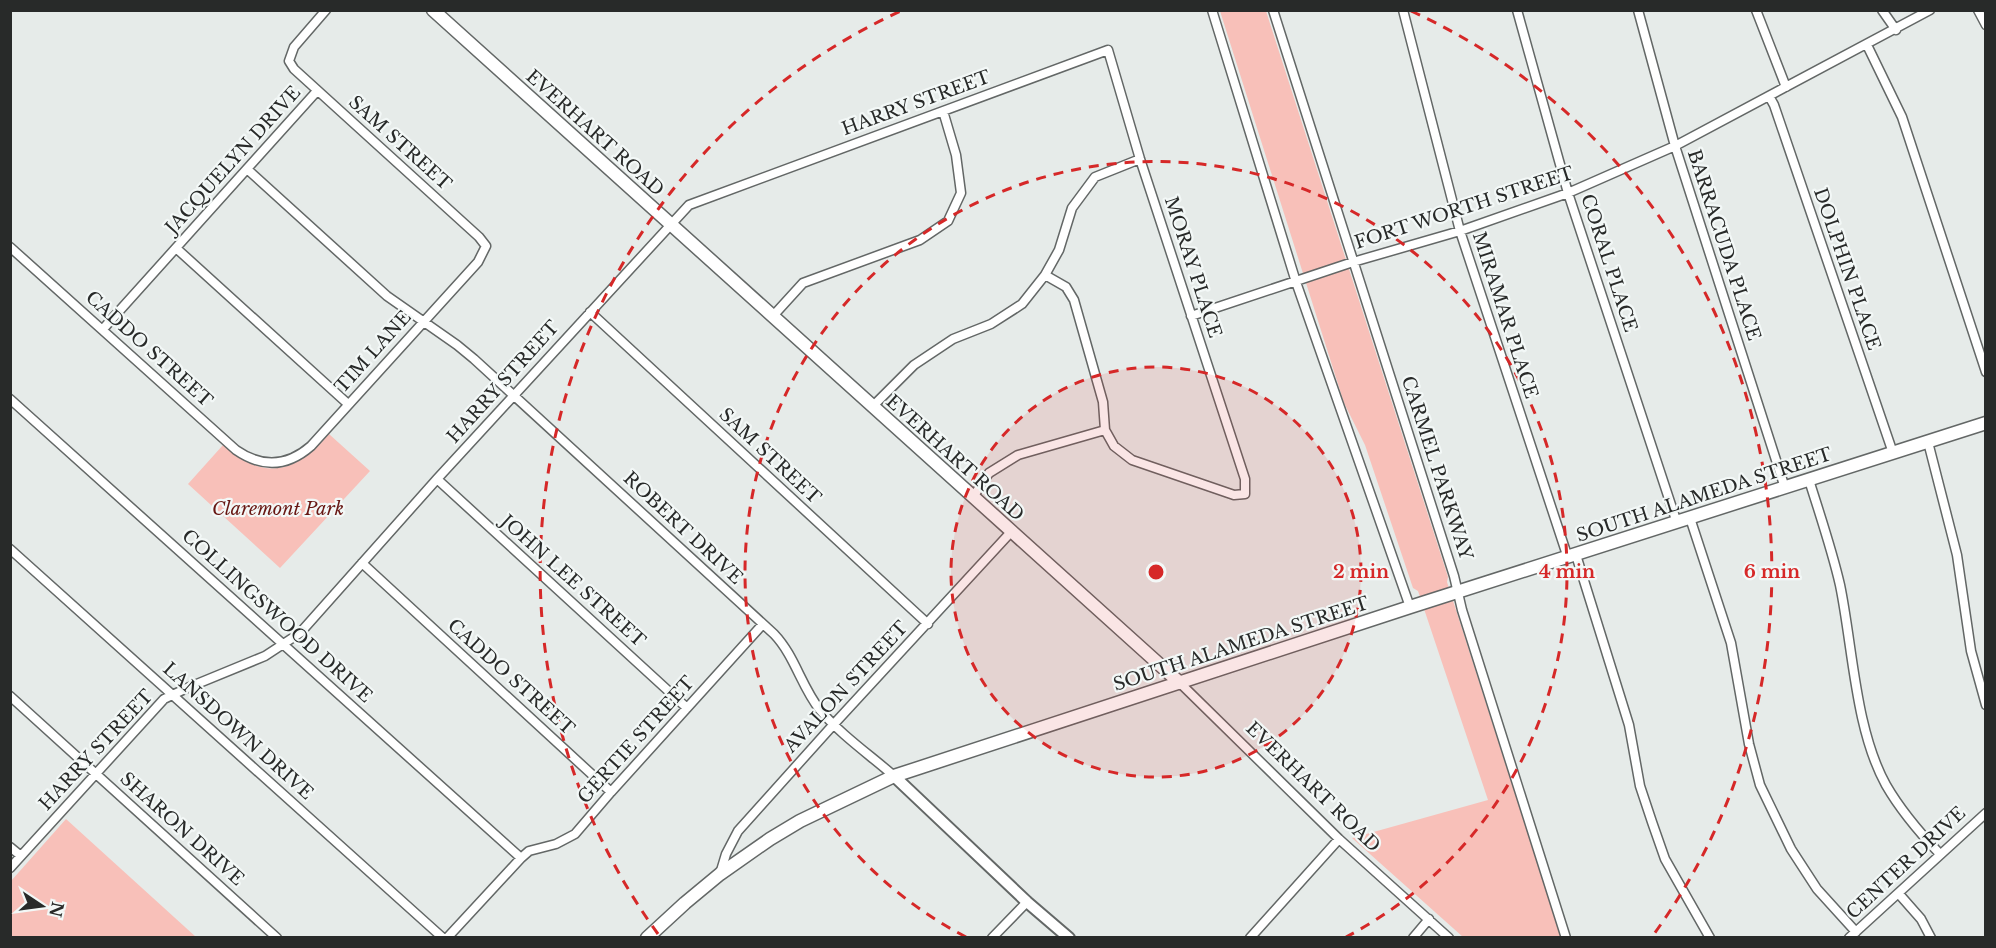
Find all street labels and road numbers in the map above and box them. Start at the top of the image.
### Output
street label: EVERHART ROAD [522,65,668,201]
street label: HARRY STREET [839,66,994,140]
street label: JACQUELYN DRIVE [160,82,305,240]
street label: SAM STREET [344,91,456,195]
street label: BARRACUDA PLACE [1683,147,1765,343]
street label: FORT WORTH STREET [1352,162,1577,254]
street label: DOLPHIN PLACE [1809,185,1885,353]
street label: CORAL PLACE [1576,191,1642,335]
street label: MORAY PLACE [1160,194,1226,340]
street label: MIRAMAR PLACE [1468,229,1542,401]
street label: CADDO STREET [81,286,217,412]
street label: TIM LANE [330,306,416,398]
street label: HARRY STREET [442,316,564,448]
street label: CARMEL PARKWAY [1397,373,1477,563]
street label: EVERHART ROAD [882,390,1028,526]
street label: SAM STREET [715,403,826,509]
street label: SOUTH ALAMEDA STREET [1573,443,1835,547]
street label: ROBERT DRIVE [619,467,747,589]
street label: JOHN LEE STREET [495,509,650,652]
street label: COLLINGSWOOD DRIVE [177,525,377,707]
street label: SOUTH ALAMEDA STREET [1110,592,1372,696]
street label: CADDO STREET [443,614,579,740]
street label: AVALON STREET [779,617,913,758]
street label: LANSDOWN DRIVE [158,658,318,804]
street label: GERTIE STREET [573,672,699,808]
street label: HARRY STREET [35,685,158,815]
street label: EVERHART ROAD [1241,717,1385,857]
street label: SHARON DRIVE [116,768,248,890]
street label: CENTER DRIVE [1842,802,1970,924]

